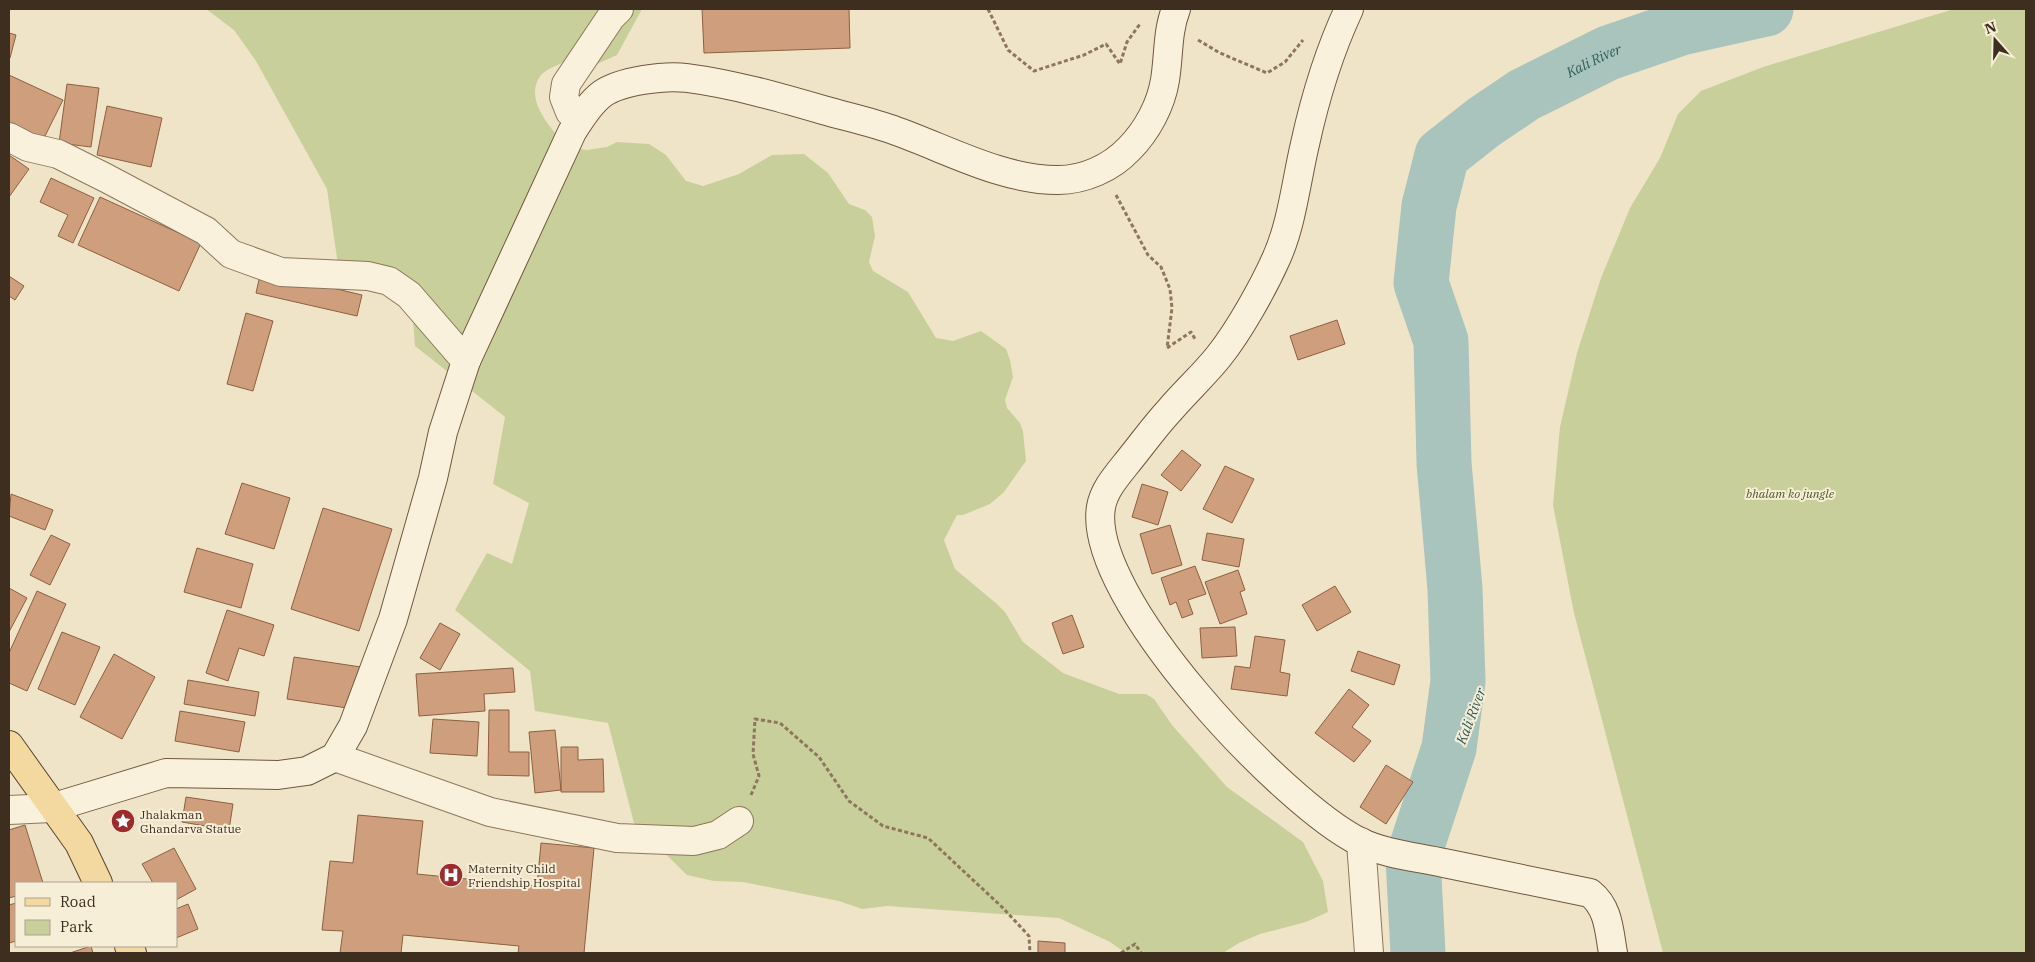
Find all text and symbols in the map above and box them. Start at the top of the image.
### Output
north arrow [1970,15,2020,65]
text: N [1982,17,1999,38]
water label: Kali River [1562,40,1625,82]
park label: bhalam ko jungle [1746,486,1835,501]
water label: Kali River [1452,684,1490,748]
place label: Jhalakman Ghandarva Statue [140,807,241,836]
place icon: Jhalakman Ghandarva Statue [110,808,136,834]
place label: Maternity Child Friendship Hospital [468,861,581,890]
hospital icon: Maternity Child Friendship Hospital [438,862,464,888]
legend [15,882,178,947]
text: Road [60,892,96,911]
text: Park [60,917,93,936]

